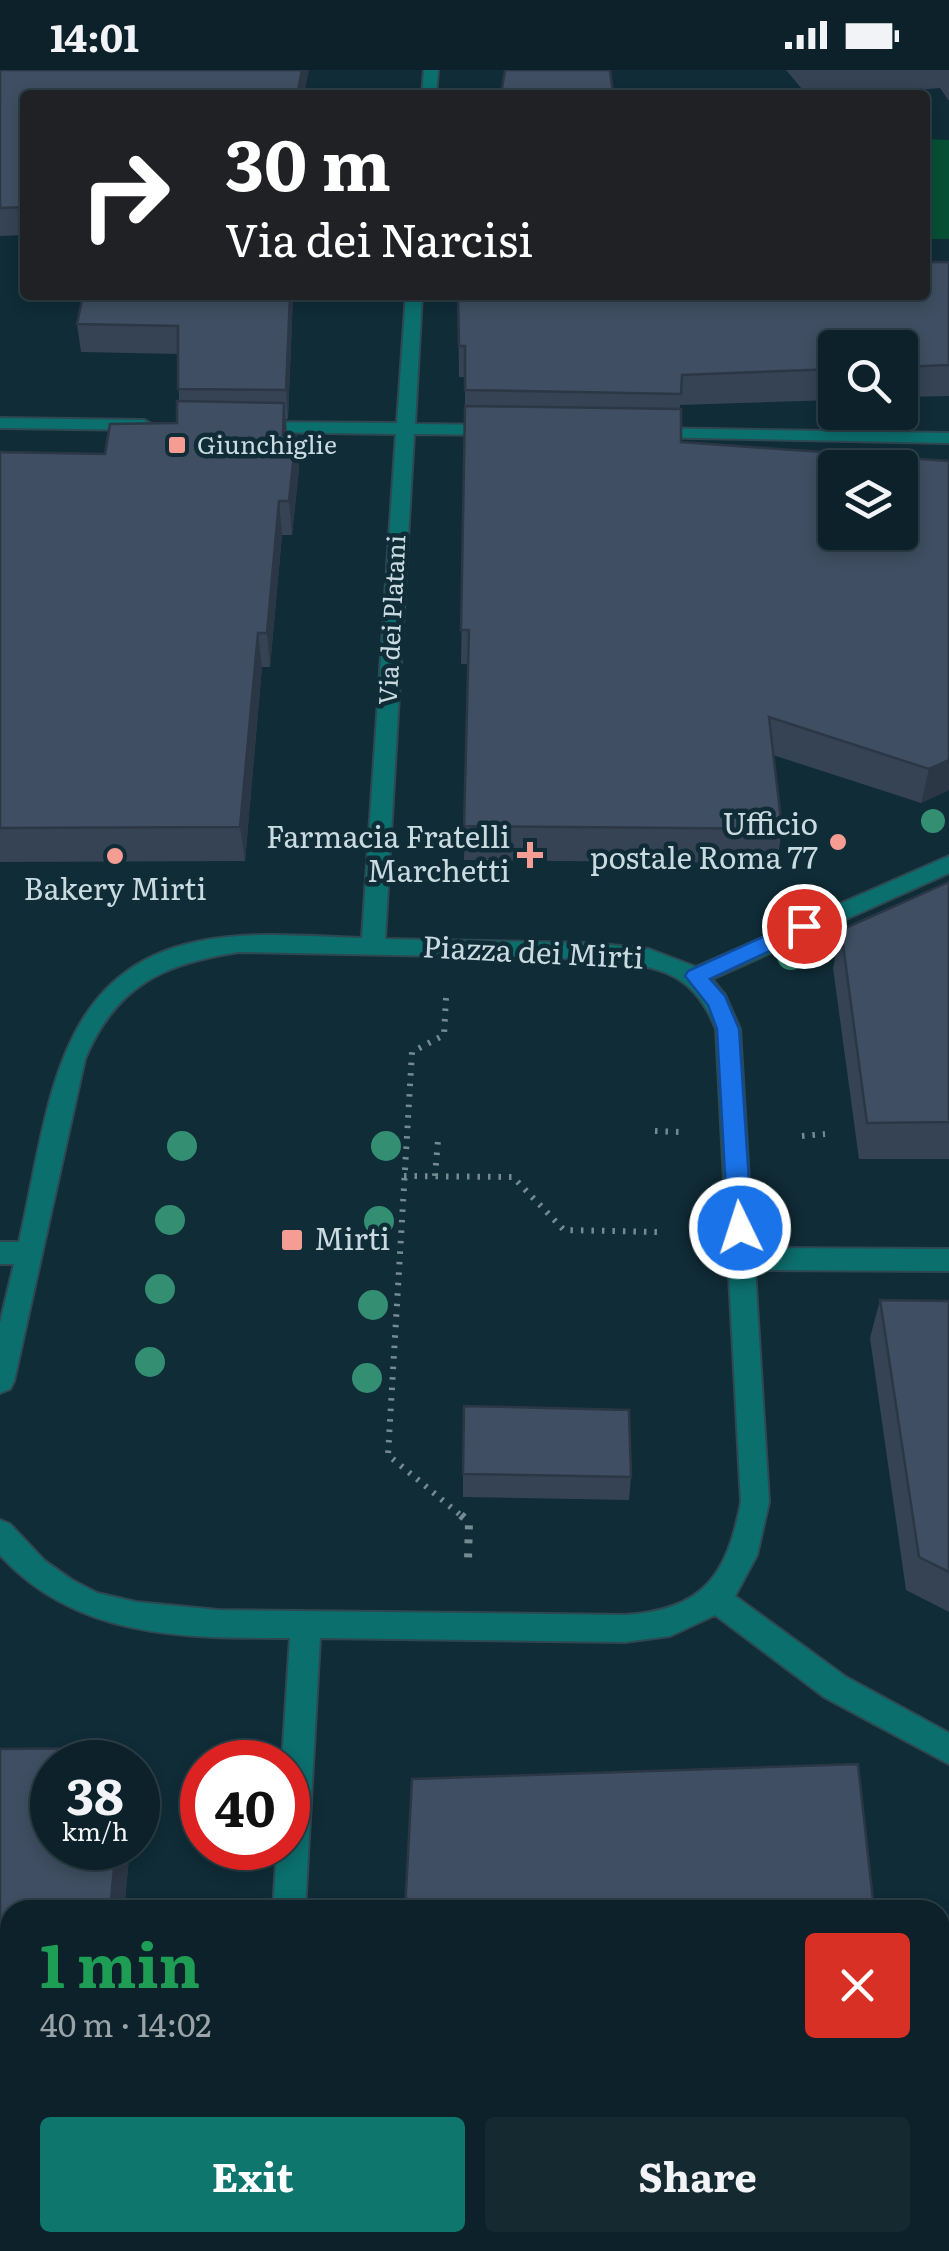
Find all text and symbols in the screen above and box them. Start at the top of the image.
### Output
text: 14:01 [50,7,139,64]
text: 30 m [225,109,391,213]
icon: right [60,130,190,260]
text: Via dei Narcisi [225,204,533,271]
map controls [818,330,918,550]
button: search [818,330,918,430]
place label: Giunchiglie [197,425,337,462]
marker: Giunchiglie [166,434,188,456]
button: layers [818,450,918,550]
street label: Via dei Platani [368,534,413,706]
place label: Ufficio postale Roma 77 [590,800,818,878]
place label: Farmacia Fratelli Marchetti [266,813,510,891]
marker: Ufficio postale Roma 77 [827,831,849,853]
marker: Farmacia Fratelli Marchetti [519,844,541,866]
marker: Bakery Mirti [104,845,126,867]
place label: Bakery Mirti [24,865,206,909]
pin [762,884,847,969]
icon: arrive [777,899,832,954]
street label: Piazza dei Mirti [422,922,645,978]
position arrow [688,1176,792,1280]
place label: Mirti [314,1215,390,1259]
marker: Mirti [279,1227,305,1253]
speed limit sign: 40 [180,1740,310,1870]
text: 38 [66,1756,124,1830]
text: km/h [62,1812,128,1849]
text: 1 min [40,1917,200,2006]
button: close [805,1933,910,2038]
text: 40 m · 14:02 [40,1999,211,2047]
button: Exit [40,2117,465,2232]
button: Share [485,2117,910,2232]

